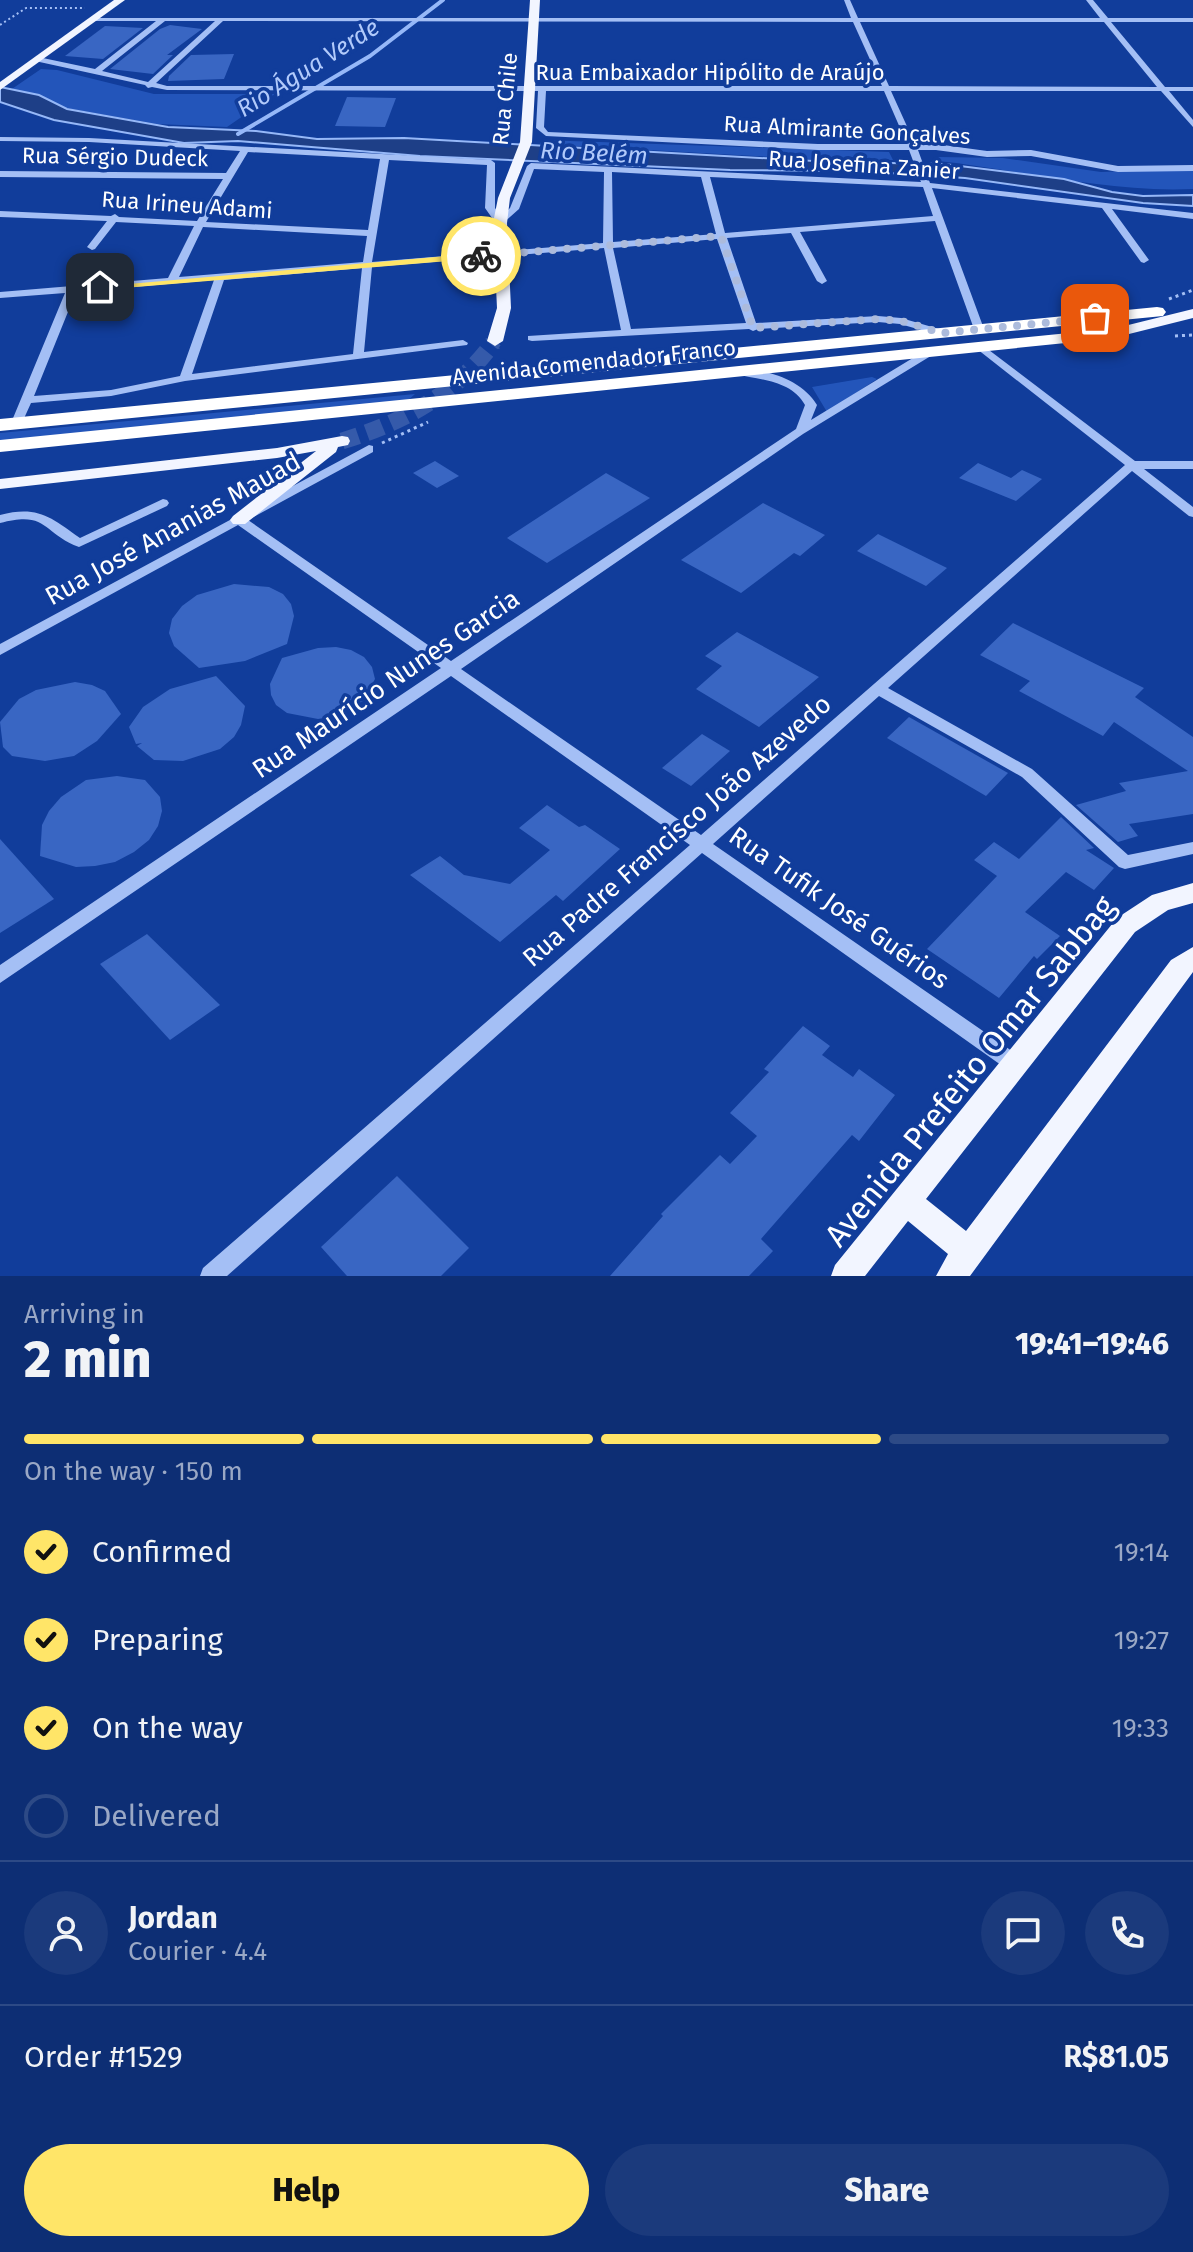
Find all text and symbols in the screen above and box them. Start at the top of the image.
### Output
water label: Rio Água Verde [231,12,384,123]
street label: Rua Chile [487,51,523,147]
street label: Rua Embaixador Hipólito de Araújo [535,59,885,86]
street label: Rua Almirante Gonçalves [723,110,971,150]
water label: Rio Belém [540,136,648,170]
street label: Rua Sérgio Dudeck [22,142,209,172]
street label: Rua Josefina Zanier [767,145,961,185]
street label: Rua Irineu Adami [101,186,273,224]
courier [441,216,521,296]
icon: bike [459,234,503,278]
pin [66,253,134,321]
icon: home [78,265,122,309]
pin [1061,284,1129,352]
icon: bag [1073,296,1117,340]
street label: Avenida Comendador Franco [451,334,737,390]
street label: Rua José Ananias Mauad [40,446,306,612]
street label: Rua Maurício Nunes Garcia [246,583,526,785]
street label: Rua Padre Francisco João Azevedo [516,689,838,973]
street label: Rua Tufik José Guérios [723,820,955,996]
street label: Avenida Prefeito Omar Sabbag [817,888,1123,1254]
text: Arriving in [24,1299,145,1330]
text: 19:41–19:46 [1015,1326,1169,1362]
text: 2 min [24,1328,151,1391]
text: On the way · 150 m [24,1456,243,1487]
icon: check [24,1530,68,1574]
text: Confirmed [92,1534,232,1570]
text: 19:14 [1114,1537,1169,1568]
icon: check [24,1618,68,1662]
text: Preparing [92,1622,223,1658]
text: 19:27 [1114,1625,1169,1656]
icon: check [24,1706,68,1750]
text: On the way [92,1710,243,1746]
text: 19:33 [1112,1713,1169,1744]
text: Delivered [92,1798,221,1834]
button: person [24,1891,108,1975]
button: chat [981,1891,1065,1975]
button: phone [1085,1891,1169,1975]
text: Jordan [128,1900,218,1936]
text: Courier · 4.4 [128,1936,267,1967]
text: Order #1529 [24,2039,183,2075]
text: R$81.05 [1063,2039,1169,2075]
button: Help [24,2144,589,2236]
button: Share [605,2144,1169,2236]

